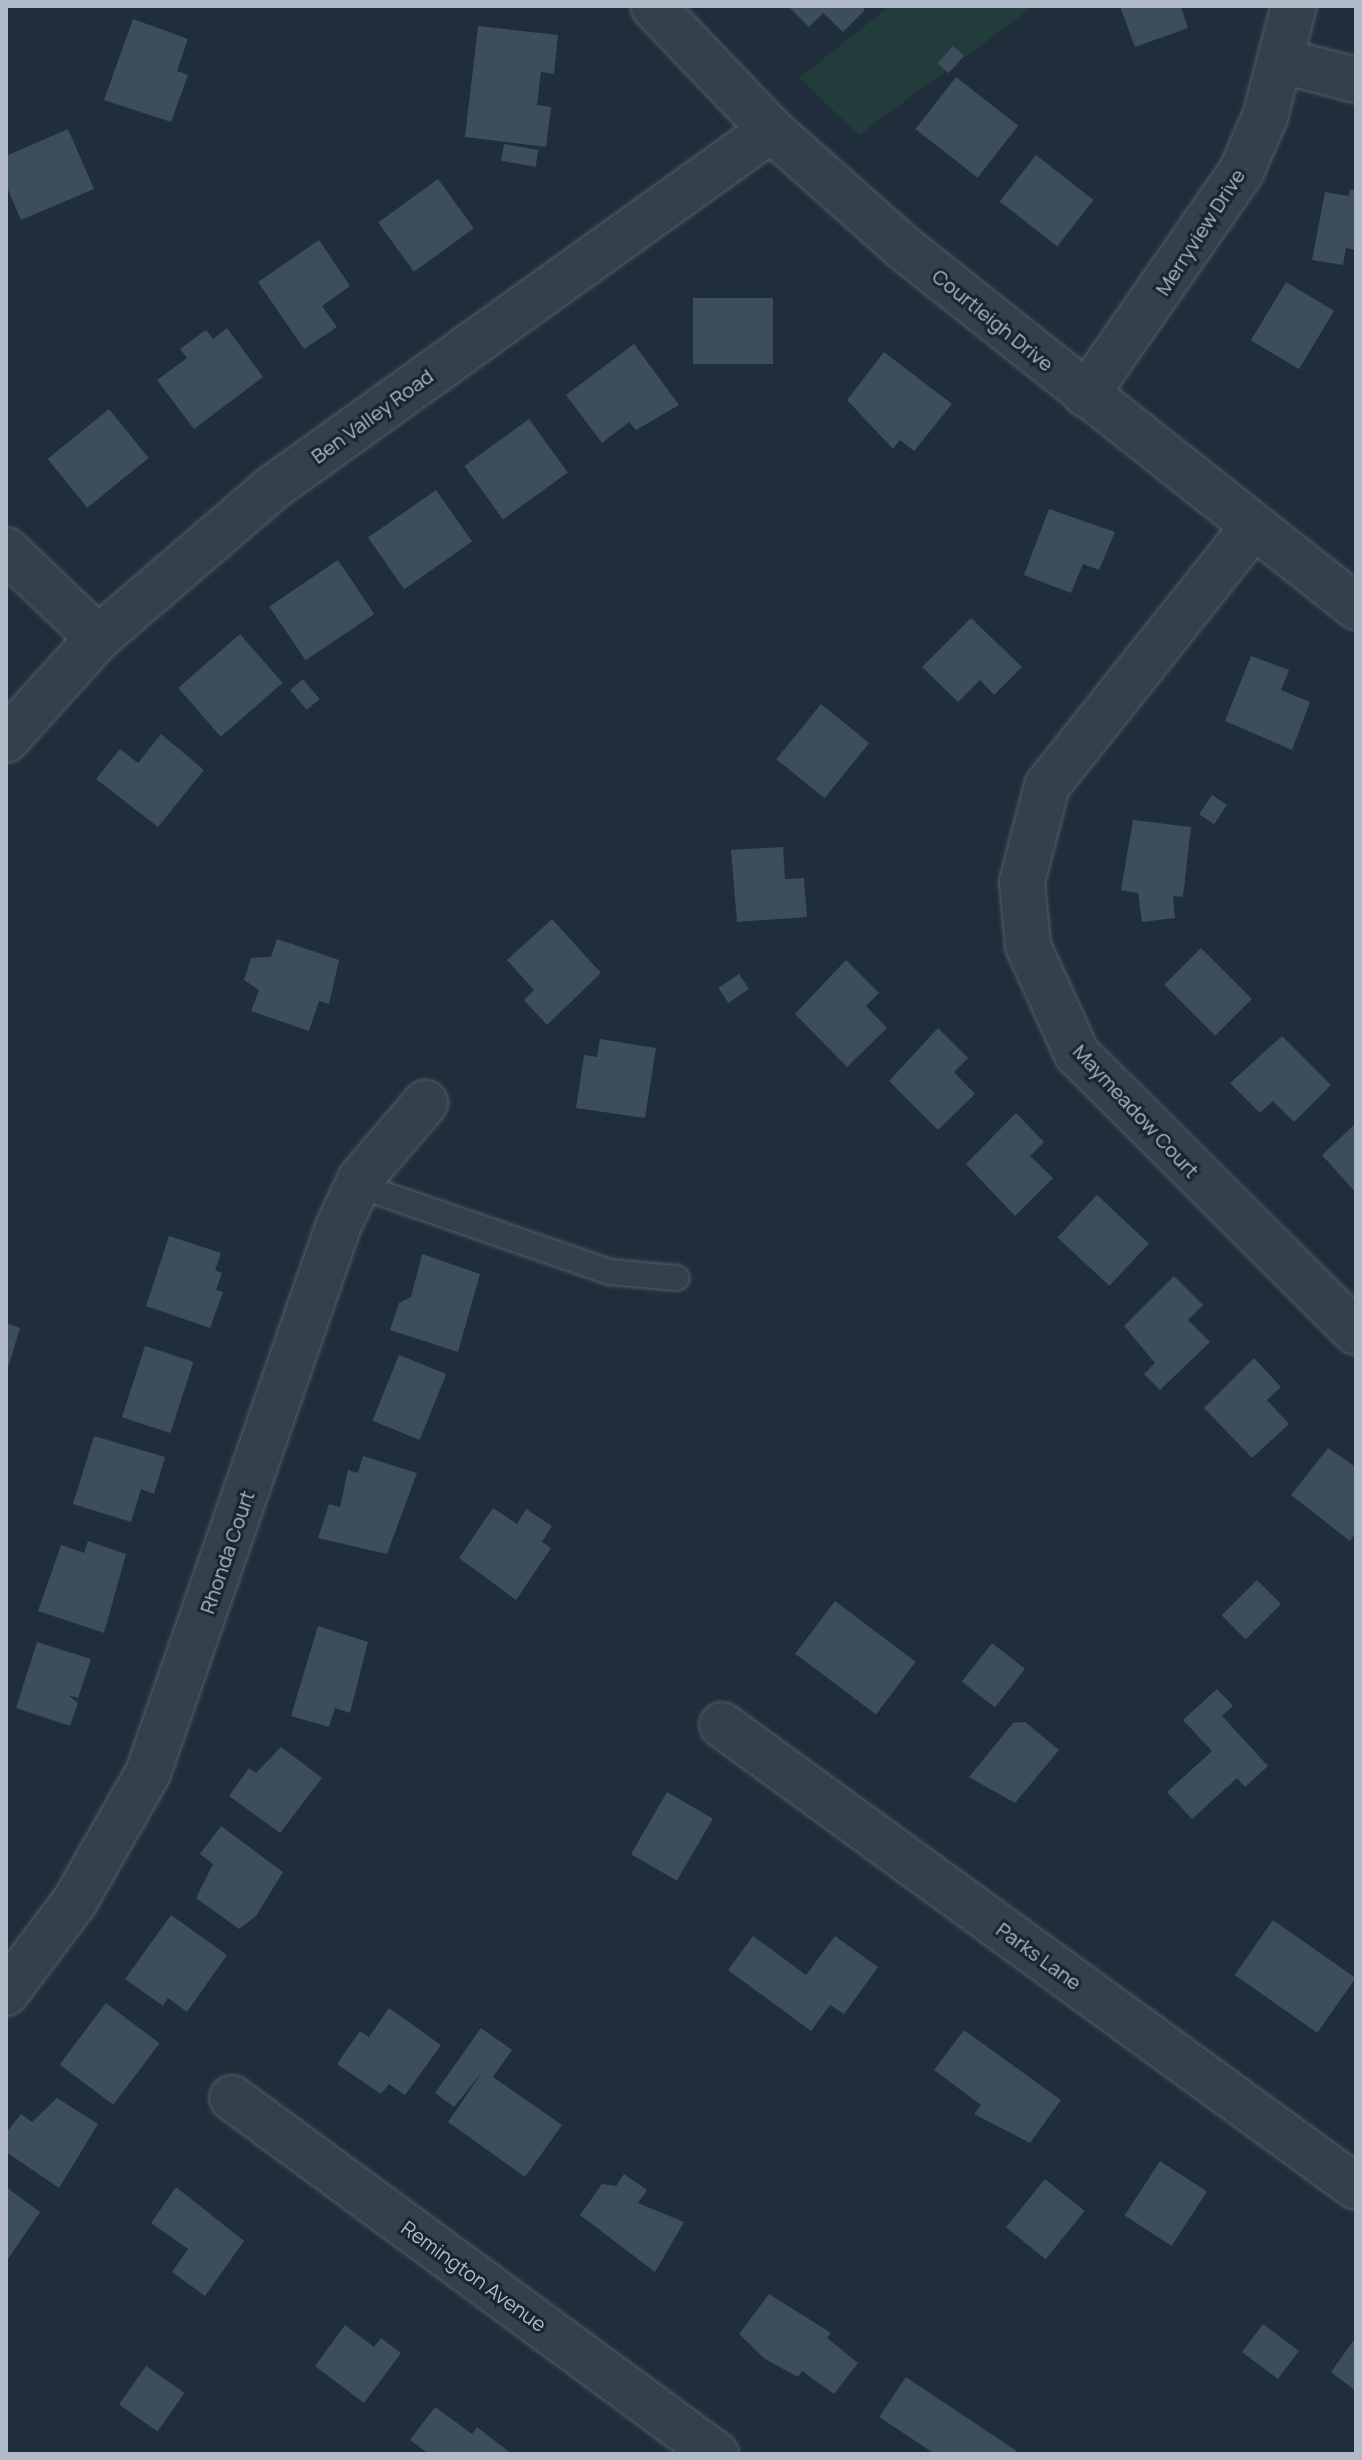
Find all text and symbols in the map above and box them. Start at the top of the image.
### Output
street label: Merryview Drive [1150,164,1250,300]
street label: Courtleigh Drive [928,264,1058,376]
street label: Ben Valley Road [306,364,438,468]
street label: Maymeadow Court [1068,1039,1204,1183]
street label: Rhonda Court [195,1487,259,1617]
street label: Parks Lane [992,1917,1086,1995]
street label: Remington Avenue [397,2215,551,2337]

